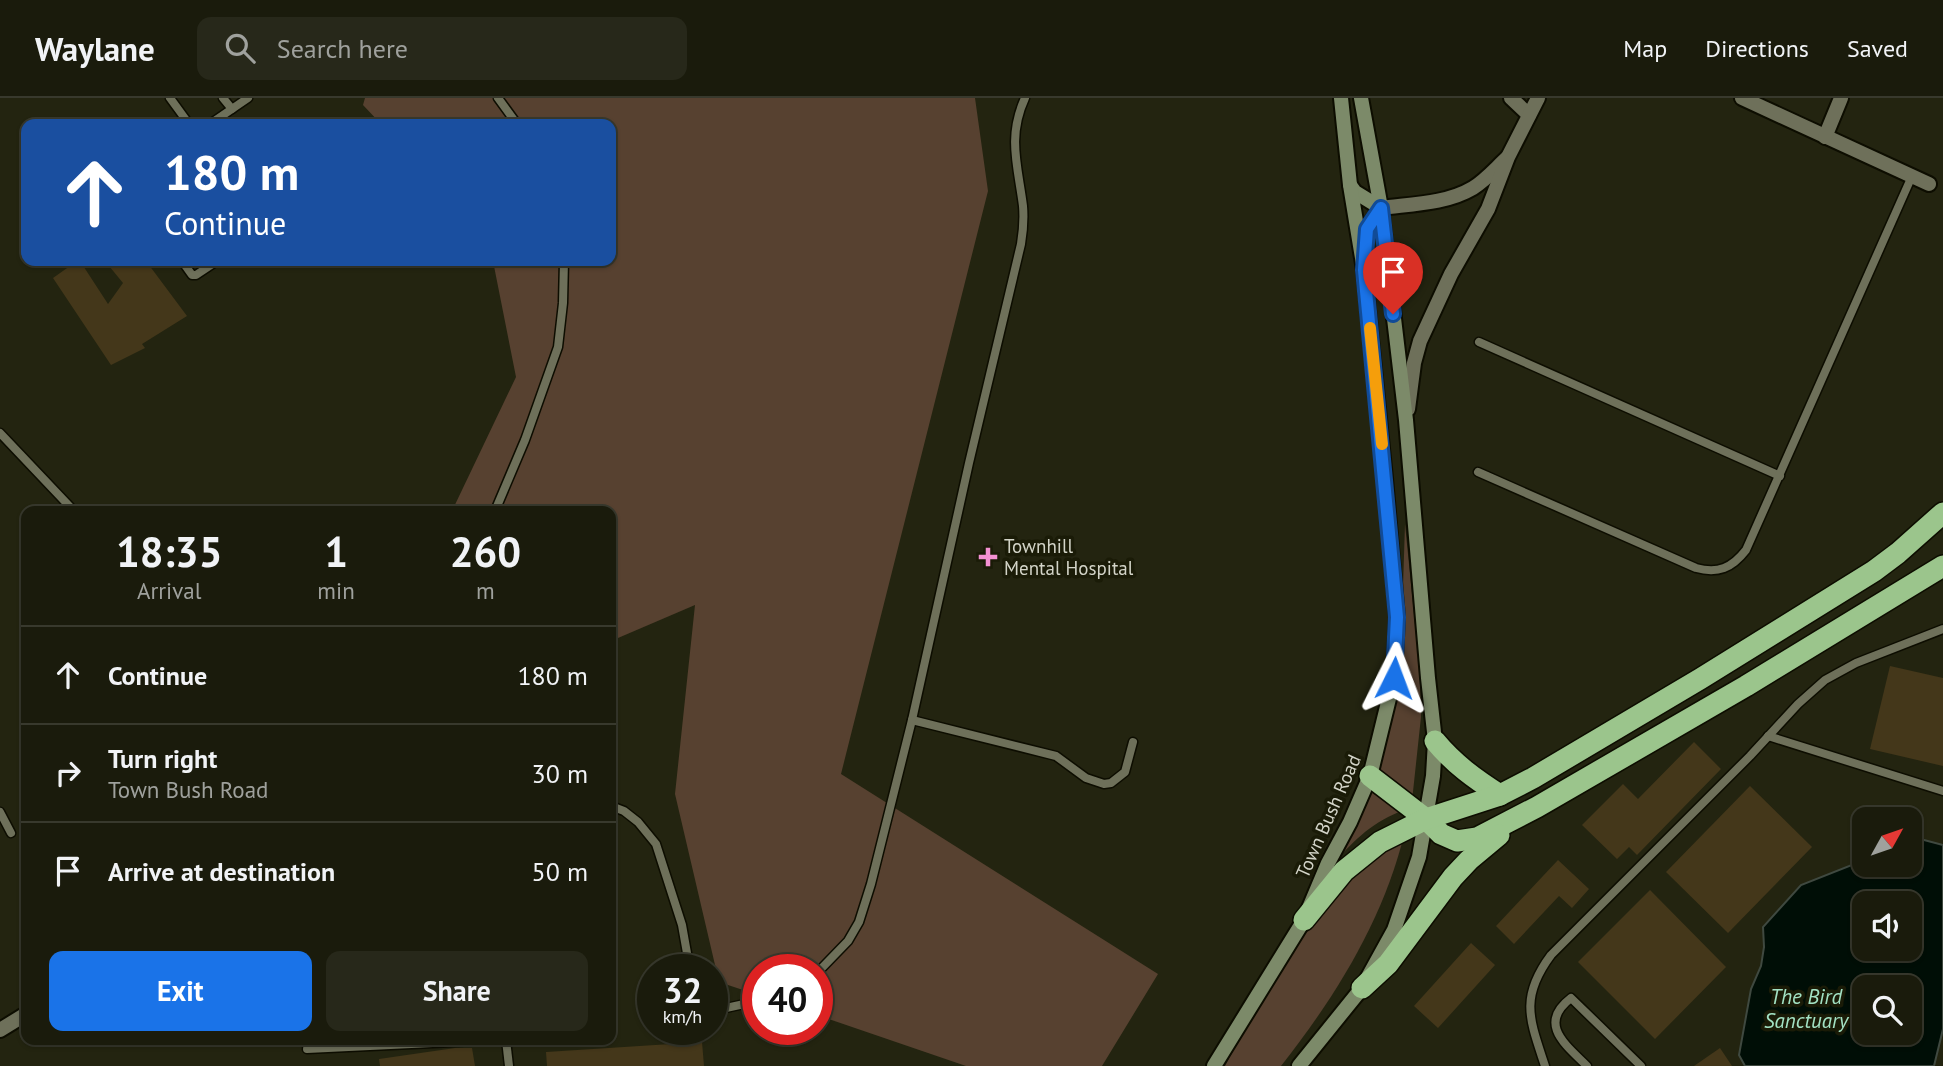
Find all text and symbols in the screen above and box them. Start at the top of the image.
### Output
search box [197,17,687,80]
text: Waylane [35,27,155,70]
icon: search [221,29,259,67]
text: Search here [277,32,408,65]
text: Map [1623,33,1667,64]
text: Directions [1705,33,1809,64]
text: Saved [1847,33,1908,64]
text: 180 m [164,140,299,204]
icon: ahead [49,147,140,238]
text: Continue [164,202,286,244]
pin [1363,242,1423,314]
icon: arrive [1374,253,1412,291]
text: 18:35 [116,524,222,579]
text: 1 [324,524,348,579]
text: 260 [450,524,521,579]
place label: Townhill Mental Hospital [1004,534,1134,580]
marker: Townhill Mental Hospital [978,547,998,567]
text: Arrival [137,576,201,605]
text: min [317,576,355,605]
text: m [476,576,495,605]
position arrow [1357,641,1431,715]
icon: ahead [49,656,87,694]
text: Continue [108,659,207,692]
text: 180 m [517,659,588,692]
text: Turn right [108,742,217,775]
street label: Town Bush Road [1290,751,1366,881]
icon: right [49,754,87,792]
text: 30 m [532,757,588,790]
text: Town Bush Road [108,775,268,804]
north arrow [1852,807,1922,877]
map controls [1852,807,1922,1045]
icon: arrive [49,852,87,890]
text: Arrive at destination [108,855,335,888]
text: 50 m [532,855,588,888]
button: sound [1852,891,1922,961]
button: Exit [49,951,312,1031]
button: Share [326,951,588,1031]
speed limit sign: 40 [742,954,833,1045]
text: 32 [663,967,702,1013]
button: search [1852,975,1922,1045]
water label: The Bird Sanctuary [1764,983,1850,1034]
text: km/h [663,1005,702,1028]

